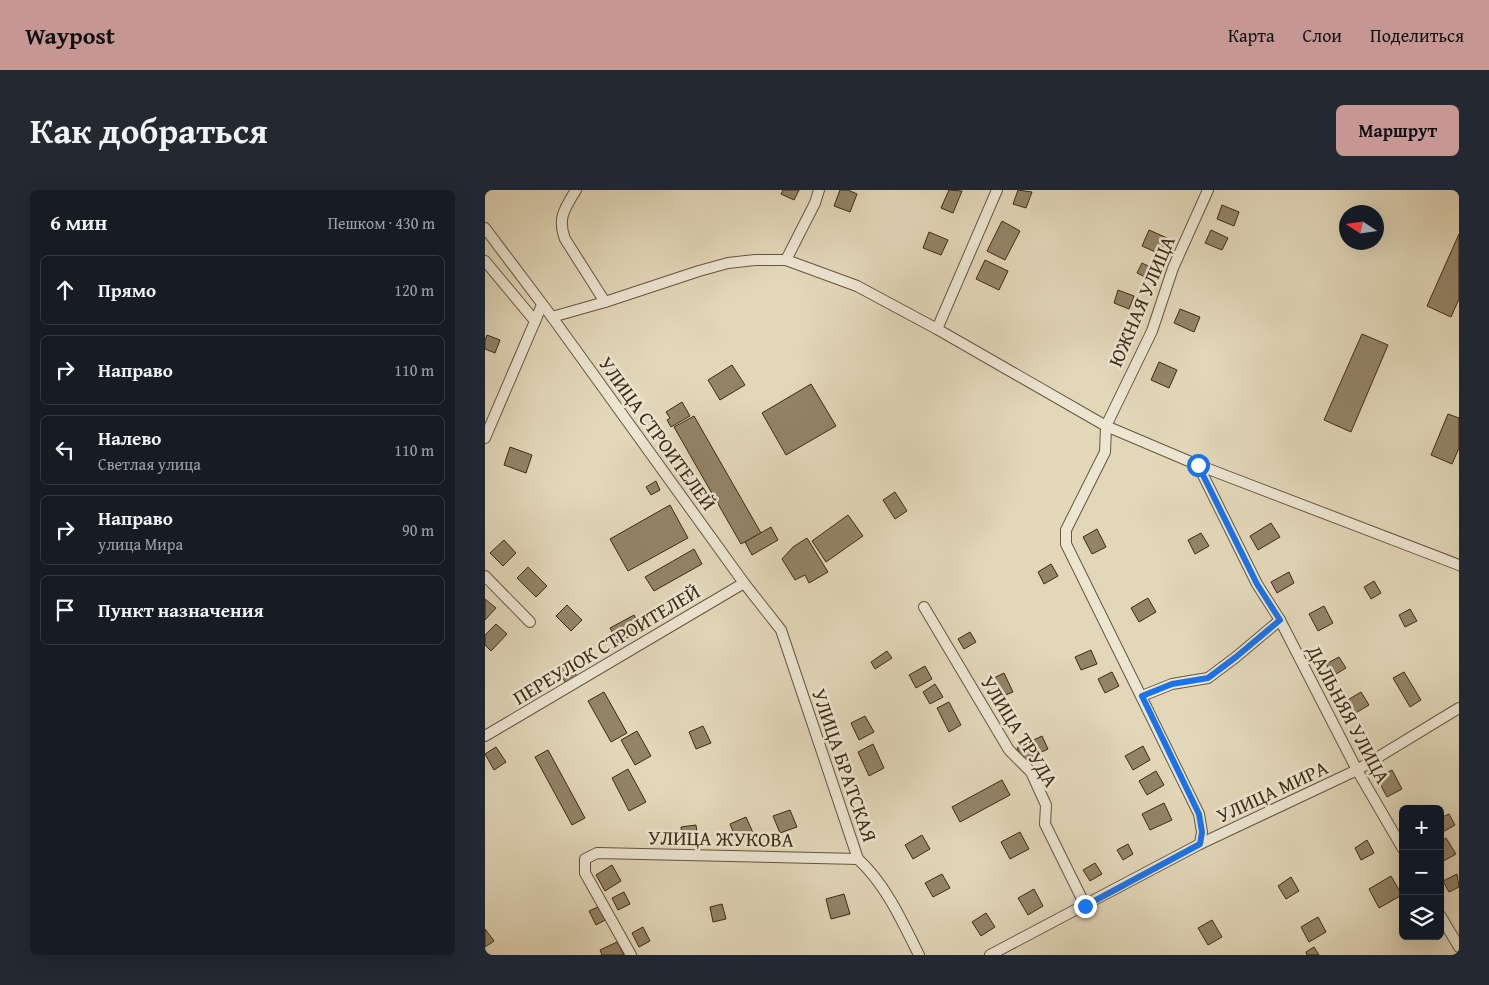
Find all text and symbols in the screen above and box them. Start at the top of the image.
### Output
text: Waypost [25,18,115,53]
text: Карта [1228,22,1275,49]
text: Слои [1303,22,1342,49]
text: Поделиться [1370,22,1464,49]
text: Как добраться [30,105,268,156]
button: Маршрут [1336,105,1459,156]
north arrow [1339,205,1384,250]
text: 6 мин [50,207,107,238]
text: Пешком · 430 m [328,211,435,235]
street label: ЮЖНАЯ УЛИЦА [1100,231,1182,371]
icon: ahead [51,276,79,304]
text: Прямо [98,276,156,304]
text: 120 m [394,278,434,302]
street label: УЛИЦА СТРОИТЕЛЕЙ [592,350,724,516]
icon: right [51,356,79,384]
text: Направо [98,356,173,384]
text: 110 m [394,358,434,382]
text: Налево [98,424,161,452]
icon: left [51,436,79,464]
text: 110 m [394,438,434,462]
text: Светлая улица [98,452,201,476]
route start [1187,454,1210,477]
text: Направо [98,504,173,532]
icon: right [51,516,79,544]
text: 90 m [402,518,434,542]
text: улица Мира [98,532,183,556]
street label: ПЕРЕУЛОК СТРОИТЕЛЕЙ [507,577,705,711]
icon: arrive [51,596,79,624]
text: Пункт назначения [98,596,264,624]
street label: ДАЛЬНЯЯ УЛИЦА [1300,639,1398,788]
street label: УЛИЦА ТРУДА [974,670,1066,792]
street label: УЛИЦА БРАТСКАЯ [805,685,885,846]
street label: УЛИЦА МИРА [1212,753,1332,829]
map controls [1399,805,1444,940]
button: + [1399,805,1444,850]
street label: УЛИЦА ЖУКОВА [648,822,794,854]
button: − [1399,850,1444,895]
route end [1074,895,1097,918]
button: layers [1399,895,1444,940]

